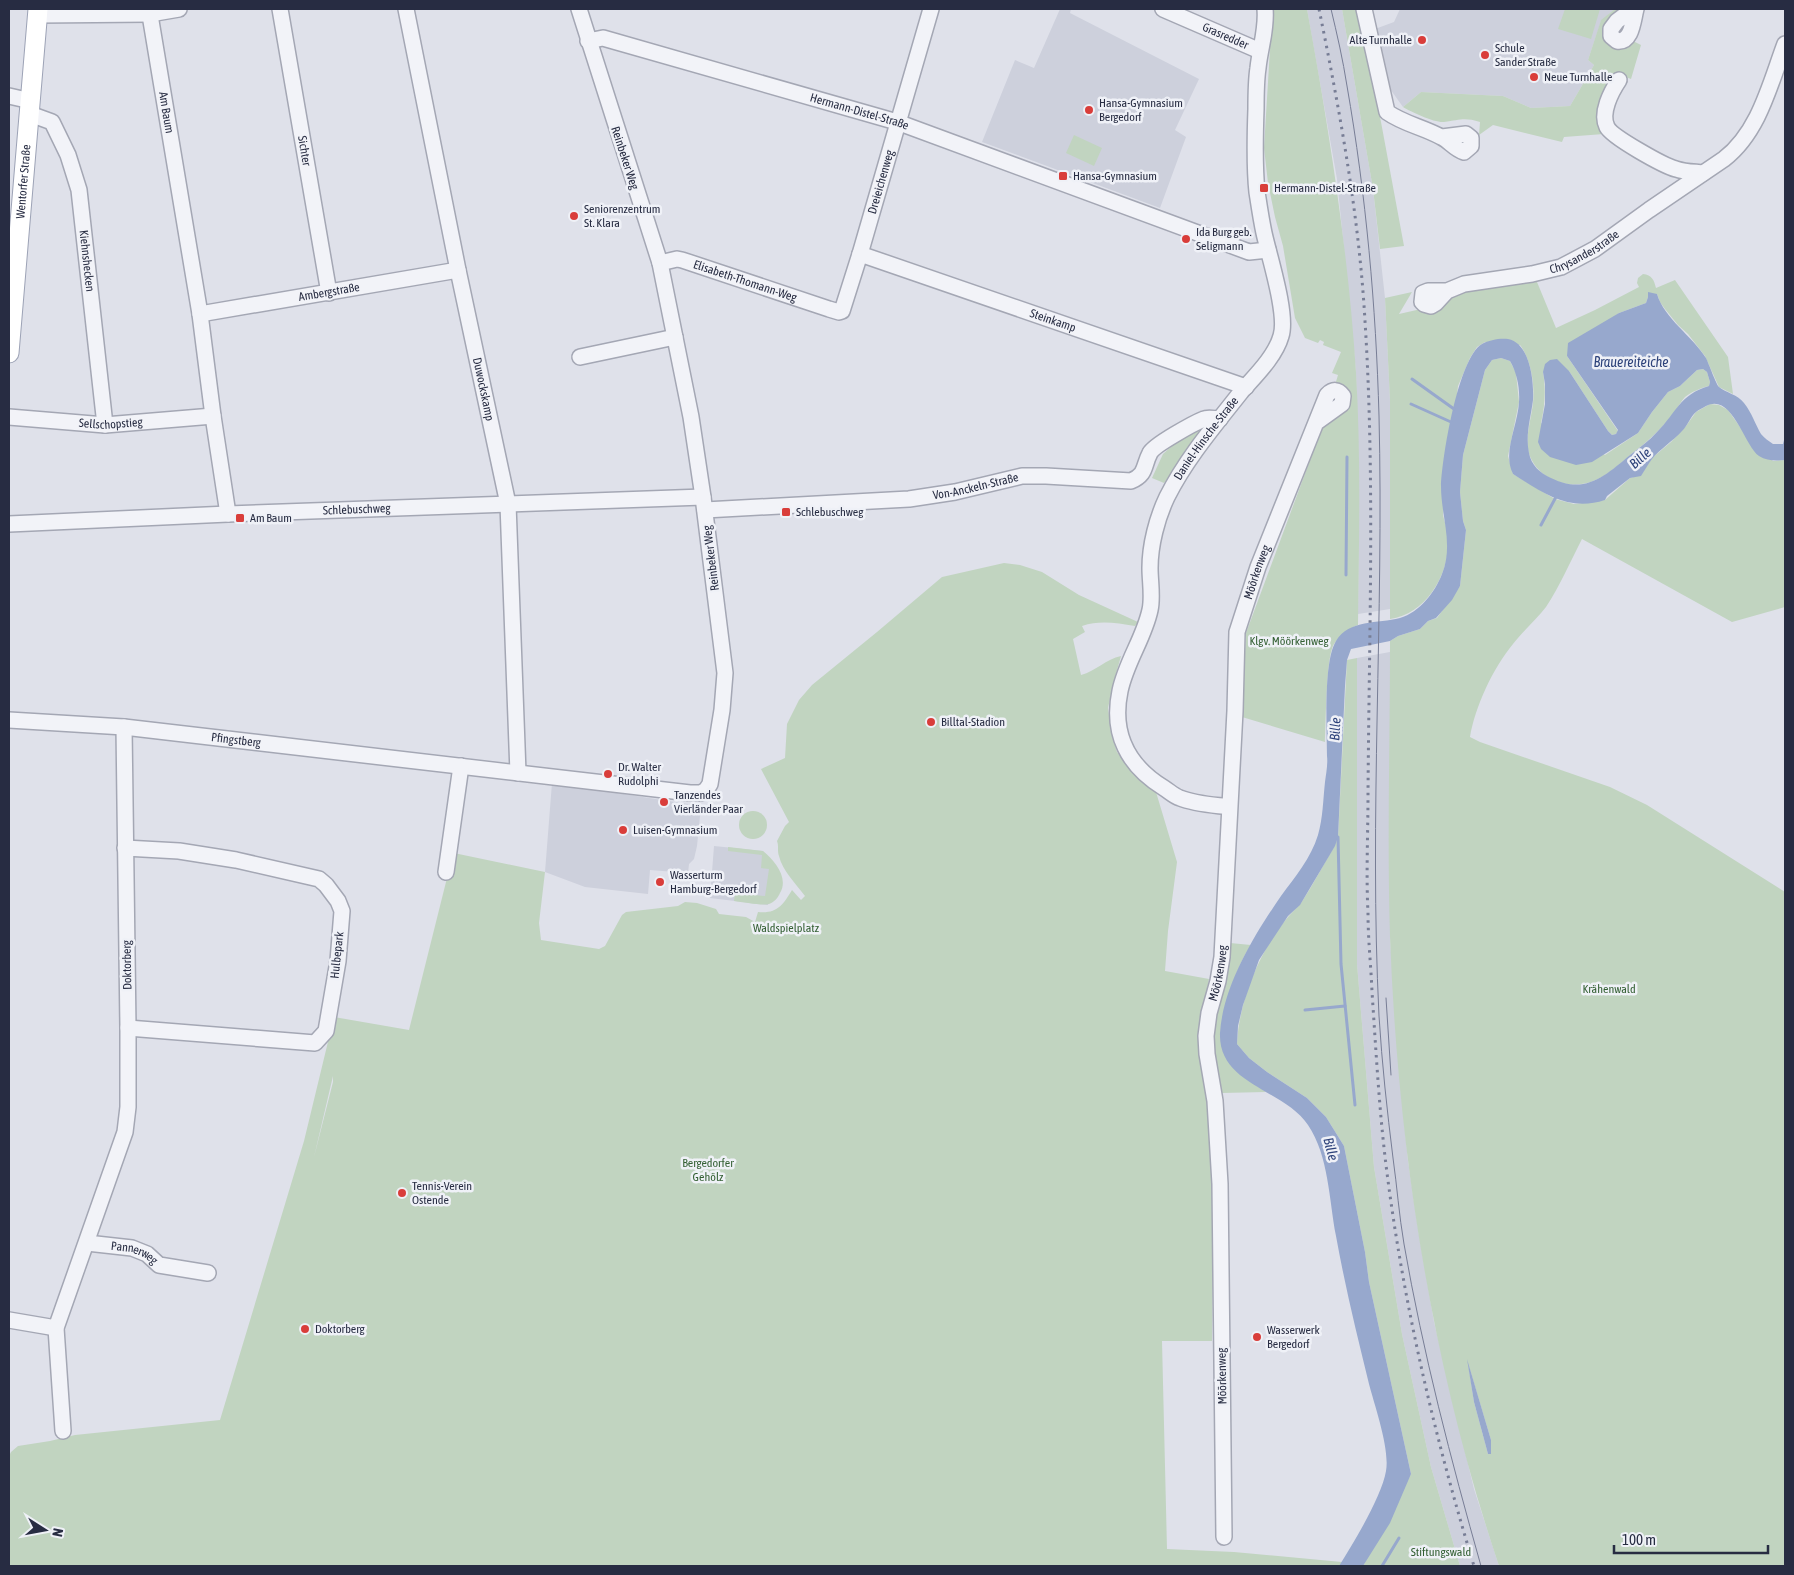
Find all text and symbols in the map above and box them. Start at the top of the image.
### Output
street label: Grasredder [1200,20,1251,52]
place label: Alte Turnhalle [1350,33,1412,47]
marker: Alte Turnhalle [1416,34,1428,46]
place label: Schule Sander Straße [1495,41,1556,69]
marker: Schule Sander Straße [1479,49,1491,61]
place label: Neue Turnhalle [1544,70,1612,84]
marker: Neue Turnhalle [1528,71,1540,83]
street label: Am Baum [156,91,177,134]
street label: Hermann-Distel-Straße [808,91,911,133]
place label: Hansa-Gymnasium Bergedorf [1099,96,1183,124]
marker: Hansa-Gymnasium Bergedorf [1083,104,1095,116]
street label: Reinbeker Weg [608,125,642,192]
street label: Sichter [295,135,314,168]
street label: Wentorfer Straße [13,144,34,219]
street label: Dreieichenweg [865,147,897,215]
place label: Hansa-Gymnasium [1073,169,1157,183]
marker: Hansa-Gymnasium [1057,170,1069,182]
place label: Hermann-Distel-Straße [1274,181,1376,195]
marker: Hermann-Distel-Straße [1258,182,1270,194]
place label: Seniorenzentrum St. Klara [584,202,660,230]
marker: Seniorenzentrum St. Klara [568,210,580,222]
place label: Ida Burg geb. Seligmann [1196,225,1252,253]
street label: Chrysanderstraße [1548,227,1622,277]
street label: Kiehnshecken [76,229,97,292]
marker: Ida Burg geb. Seligmann [1180,233,1192,245]
street label: Elisabeth-Thomann-Weg [692,257,799,305]
street label: Ambergstraße [298,280,361,304]
street label: Steinkamp [1028,306,1078,335]
water label: Brauereiteiche [1593,354,1669,370]
street label: Duwockskamp [470,356,497,422]
street label: Daniel-Hinsche-Straße [1171,394,1241,483]
street label: Sellschopstieg [78,415,144,432]
water label: Bille [1626,444,1654,472]
street label: Von-Anckeln-Straße [932,470,1020,502]
street label: Schlebuschweg [323,501,392,518]
place label: Schlebuschweg [796,505,864,519]
marker: Schlebuschweg [780,506,792,518]
place label: Am Baum [250,511,292,525]
marker: Am Baum [234,512,246,524]
street label: Reinbeker Weg [700,524,722,592]
street label: Möörkenweg [1241,542,1273,601]
park label: Klgv. Möörkenweg [1249,634,1329,648]
place label: Billtal-Stadion [941,715,1005,729]
marker: Billtal-Stadion [925,716,937,728]
water label: Bille [1326,717,1344,741]
street label: Pfingstberg [210,730,263,750]
place label: Dr. Walter Rudolphi [618,760,661,788]
marker: Dr. Walter Rudolphi [602,768,614,780]
place label: Tanzendes Vierländer Paar [674,788,743,816]
marker: Tanzendes Vierländer Paar [658,796,670,808]
place label: Luisen-Gymnasium [633,823,717,837]
marker: Luisen-Gymnasium [617,824,629,836]
place label: Wasserturm Hamburg-Bergedorf [670,868,757,896]
marker: Wasserturm Hamburg-Bergedorf [654,876,666,888]
park label: Waldspielplatz [753,921,820,935]
street label: Hulbepark [328,930,347,979]
street label: Doktorberg [120,939,134,990]
street label: Möörkenweg [1206,944,1230,1003]
park label: Krähenwald [1582,982,1636,996]
water label: Bille [1320,1136,1342,1162]
park label: Bergedorfer Gehölz [682,1156,734,1184]
place label: Tennis-Verein Ostende [412,1179,472,1207]
marker: Tennis-Verein Ostende [396,1187,408,1199]
street label: Pannerweg [110,1239,161,1268]
place label: Doktorberg [315,1322,365,1336]
marker: Doktorberg [299,1323,311,1335]
place label: Wasserwerk Bergedorf [1267,1323,1320,1351]
marker: Wasserwerk Bergedorf [1251,1331,1263,1343]
street label: Möörkenweg [1214,1347,1229,1405]
north arrow [20,1505,70,1555]
scale bar [1614,1522,1768,1554]
text: N [49,1527,66,1538]
text: 100 m [1622,1531,1656,1548]
park label: Stiftungswald [1411,1545,1471,1559]

